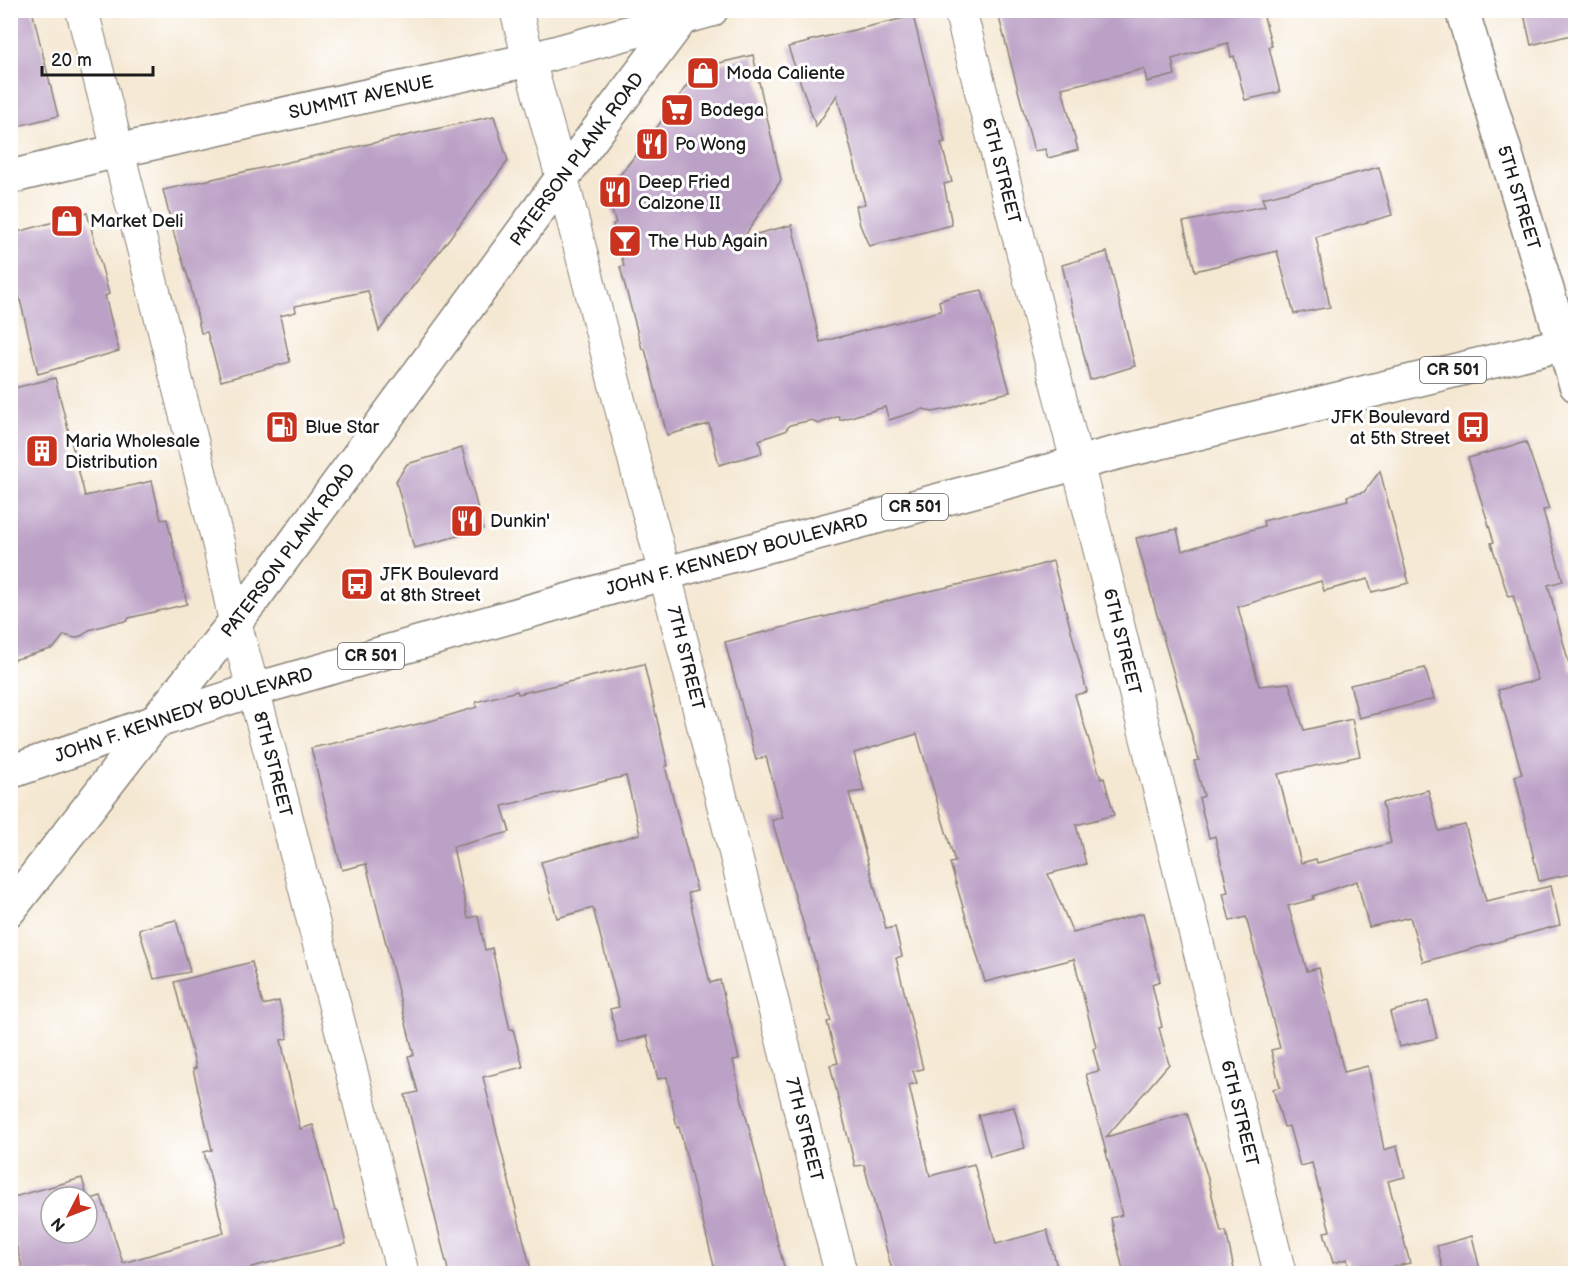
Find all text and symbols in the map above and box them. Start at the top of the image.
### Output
scale bar [42,39,153,77]
text: 20 m [51,50,92,71]
shop icon: Moda Caliente [685,55,721,91]
place label: Moda Caliente [726,63,845,84]
street label: PATERSON PLANK ROAD [505,68,648,250]
street label: SUMMIT AVENUE [287,71,435,123]
supermarket icon: Bodega [659,92,695,128]
place label: Bodega [700,100,764,121]
street label: 6TH STREET [978,116,1025,226]
restaurant icon: Po Wong [634,126,670,162]
place label: Po Wong [675,134,746,155]
street label: 5TH STREET [1493,143,1545,252]
place label: Deep Fried Calzone II [638,172,730,214]
restaurant icon: Deep Fried Calzone II [597,174,633,210]
shop icon: Market Deli [49,203,85,239]
place label: Market Deli [90,211,184,232]
bar icon: The Hub Again [607,223,643,259]
place label: The Hub Again [648,231,768,252]
road number: CR 501 [1420,357,1486,383]
place label: JFK Boulevard at 5th Street [1331,407,1450,449]
fuel station icon: Blue Star [264,409,300,445]
bus stop icon: JFK Boulevard at 5th Street [1455,409,1491,445]
place label: Blue Star [305,417,380,438]
place label: Maria Wholesale Distribution [65,431,200,473]
building icon: Maria Wholesale Distribution [24,433,60,469]
street label: PATERSON PLANK ROAD [217,460,359,641]
road number: CR 501 [882,494,948,520]
restaurant icon: Dunkin' [449,503,485,539]
street label: JOHN F. KENNEDY BOULEVARD [603,509,870,599]
place label: Dunkin' [490,511,550,532]
place label: JFK Boulevard at 8th Street [380,564,499,606]
bus stop icon: JFK Boulevard at 8th Street [339,566,375,602]
street label: 6TH STREET [1099,586,1146,697]
street label: 7TH STREET [663,604,709,712]
road number: CR 501 [338,643,404,669]
street label: JOHN F. KENNEDY BOULEVARD [52,663,315,766]
street label: 8TH STREET [249,709,297,819]
street label: 6TH STREET [1217,1058,1263,1168]
street label: 7TH STREET [782,1075,828,1184]
north arrow [39,1185,99,1245]
text: N [48,1213,70,1235]

